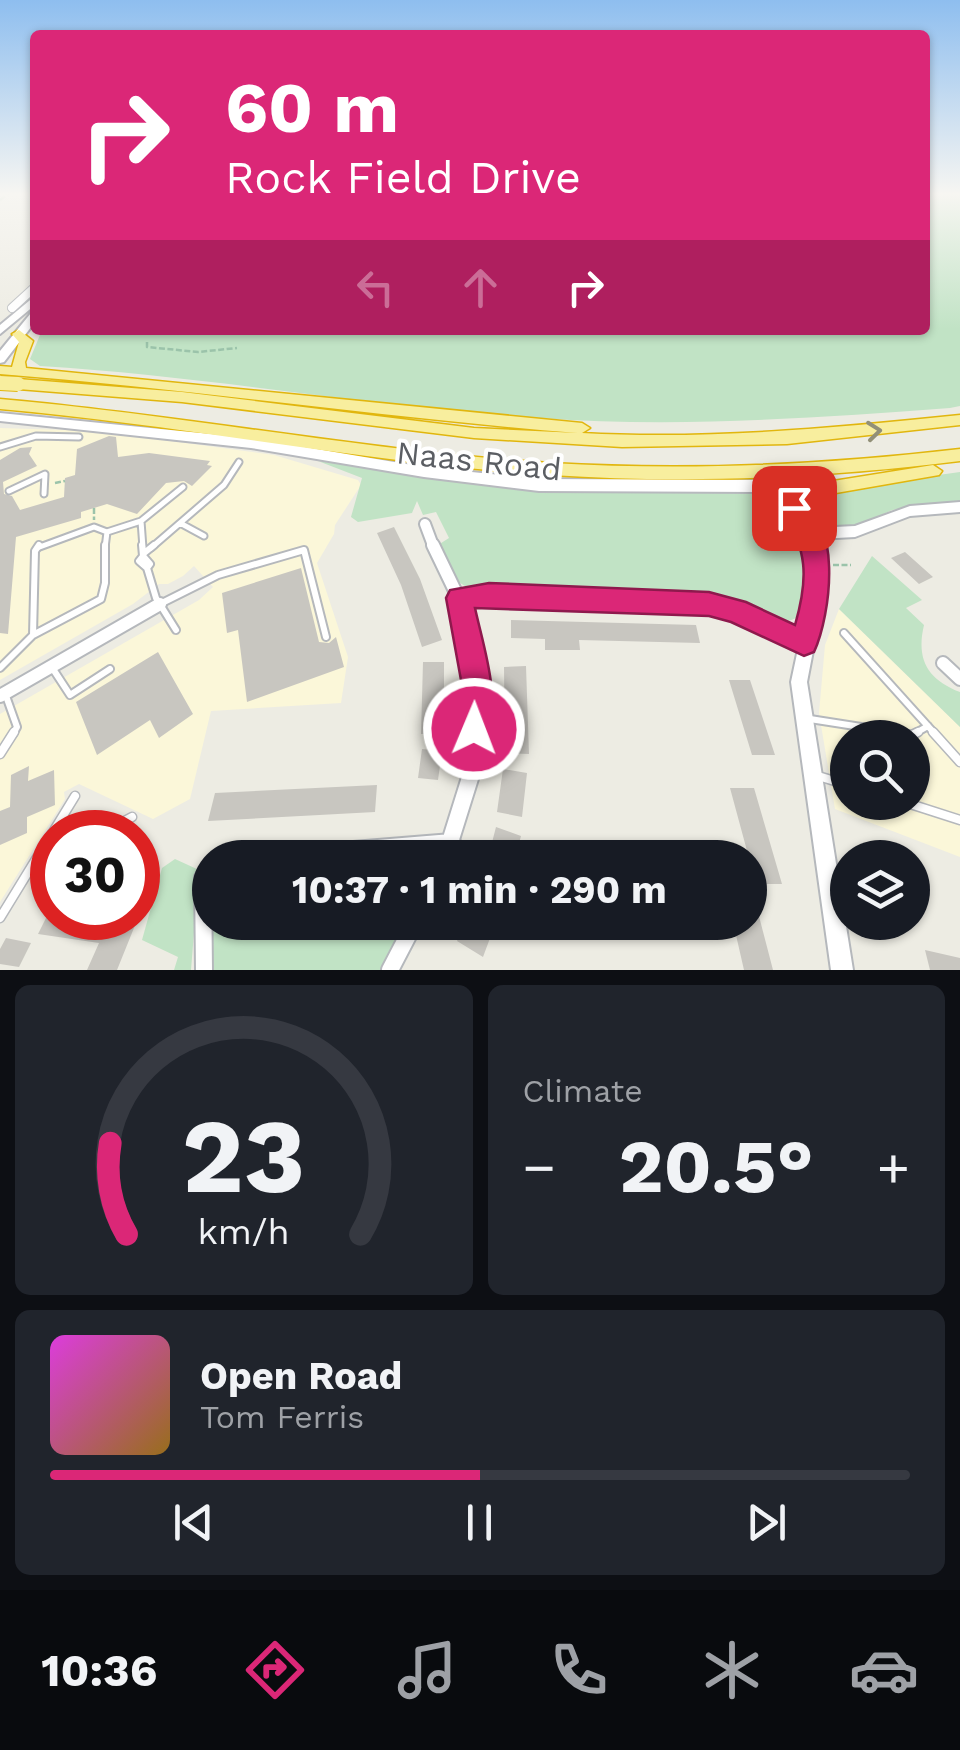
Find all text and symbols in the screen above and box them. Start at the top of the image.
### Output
text: 60 m [225,67,399,149]
icon: right [60,70,190,200]
text: Rock Field Drive [225,151,581,204]
icon: left [348,260,403,315]
icon: ahead [453,260,508,315]
icon: right [558,260,613,315]
one-way arrow [866,420,882,442]
street label: Naas Road [395,433,563,489]
pin [752,466,837,551]
icon: arrive [767,481,822,536]
position arrow [422,677,526,781]
map controls [830,720,930,940]
button: search [830,720,930,820]
speed limit sign: 30 [30,810,160,940]
button: layers [830,840,930,940]
text: 10:37 · 1 min · 290 m [292,868,667,912]
text: Climate [523,1072,643,1110]
text: 23 [182,1095,306,1217]
text: 20.5° [619,1122,814,1210]
text: − [523,1135,556,1199]
text: + [877,1135,910,1199]
text: km/h [198,1211,290,1253]
text: Open Road [200,1354,402,1398]
text: Tom Ferris [200,1398,364,1436]
icon: previous [166,1495,221,1550]
icon: pause [452,1495,507,1550]
icon: next [739,1495,794,1550]
icon: directions [240,1635,310,1705]
icon: music [392,1635,462,1705]
icon: phone [544,1635,614,1705]
icon: climate [697,1635,767,1705]
icon: car [849,1635,919,1705]
text: 10:36 [41,1644,158,1697]

